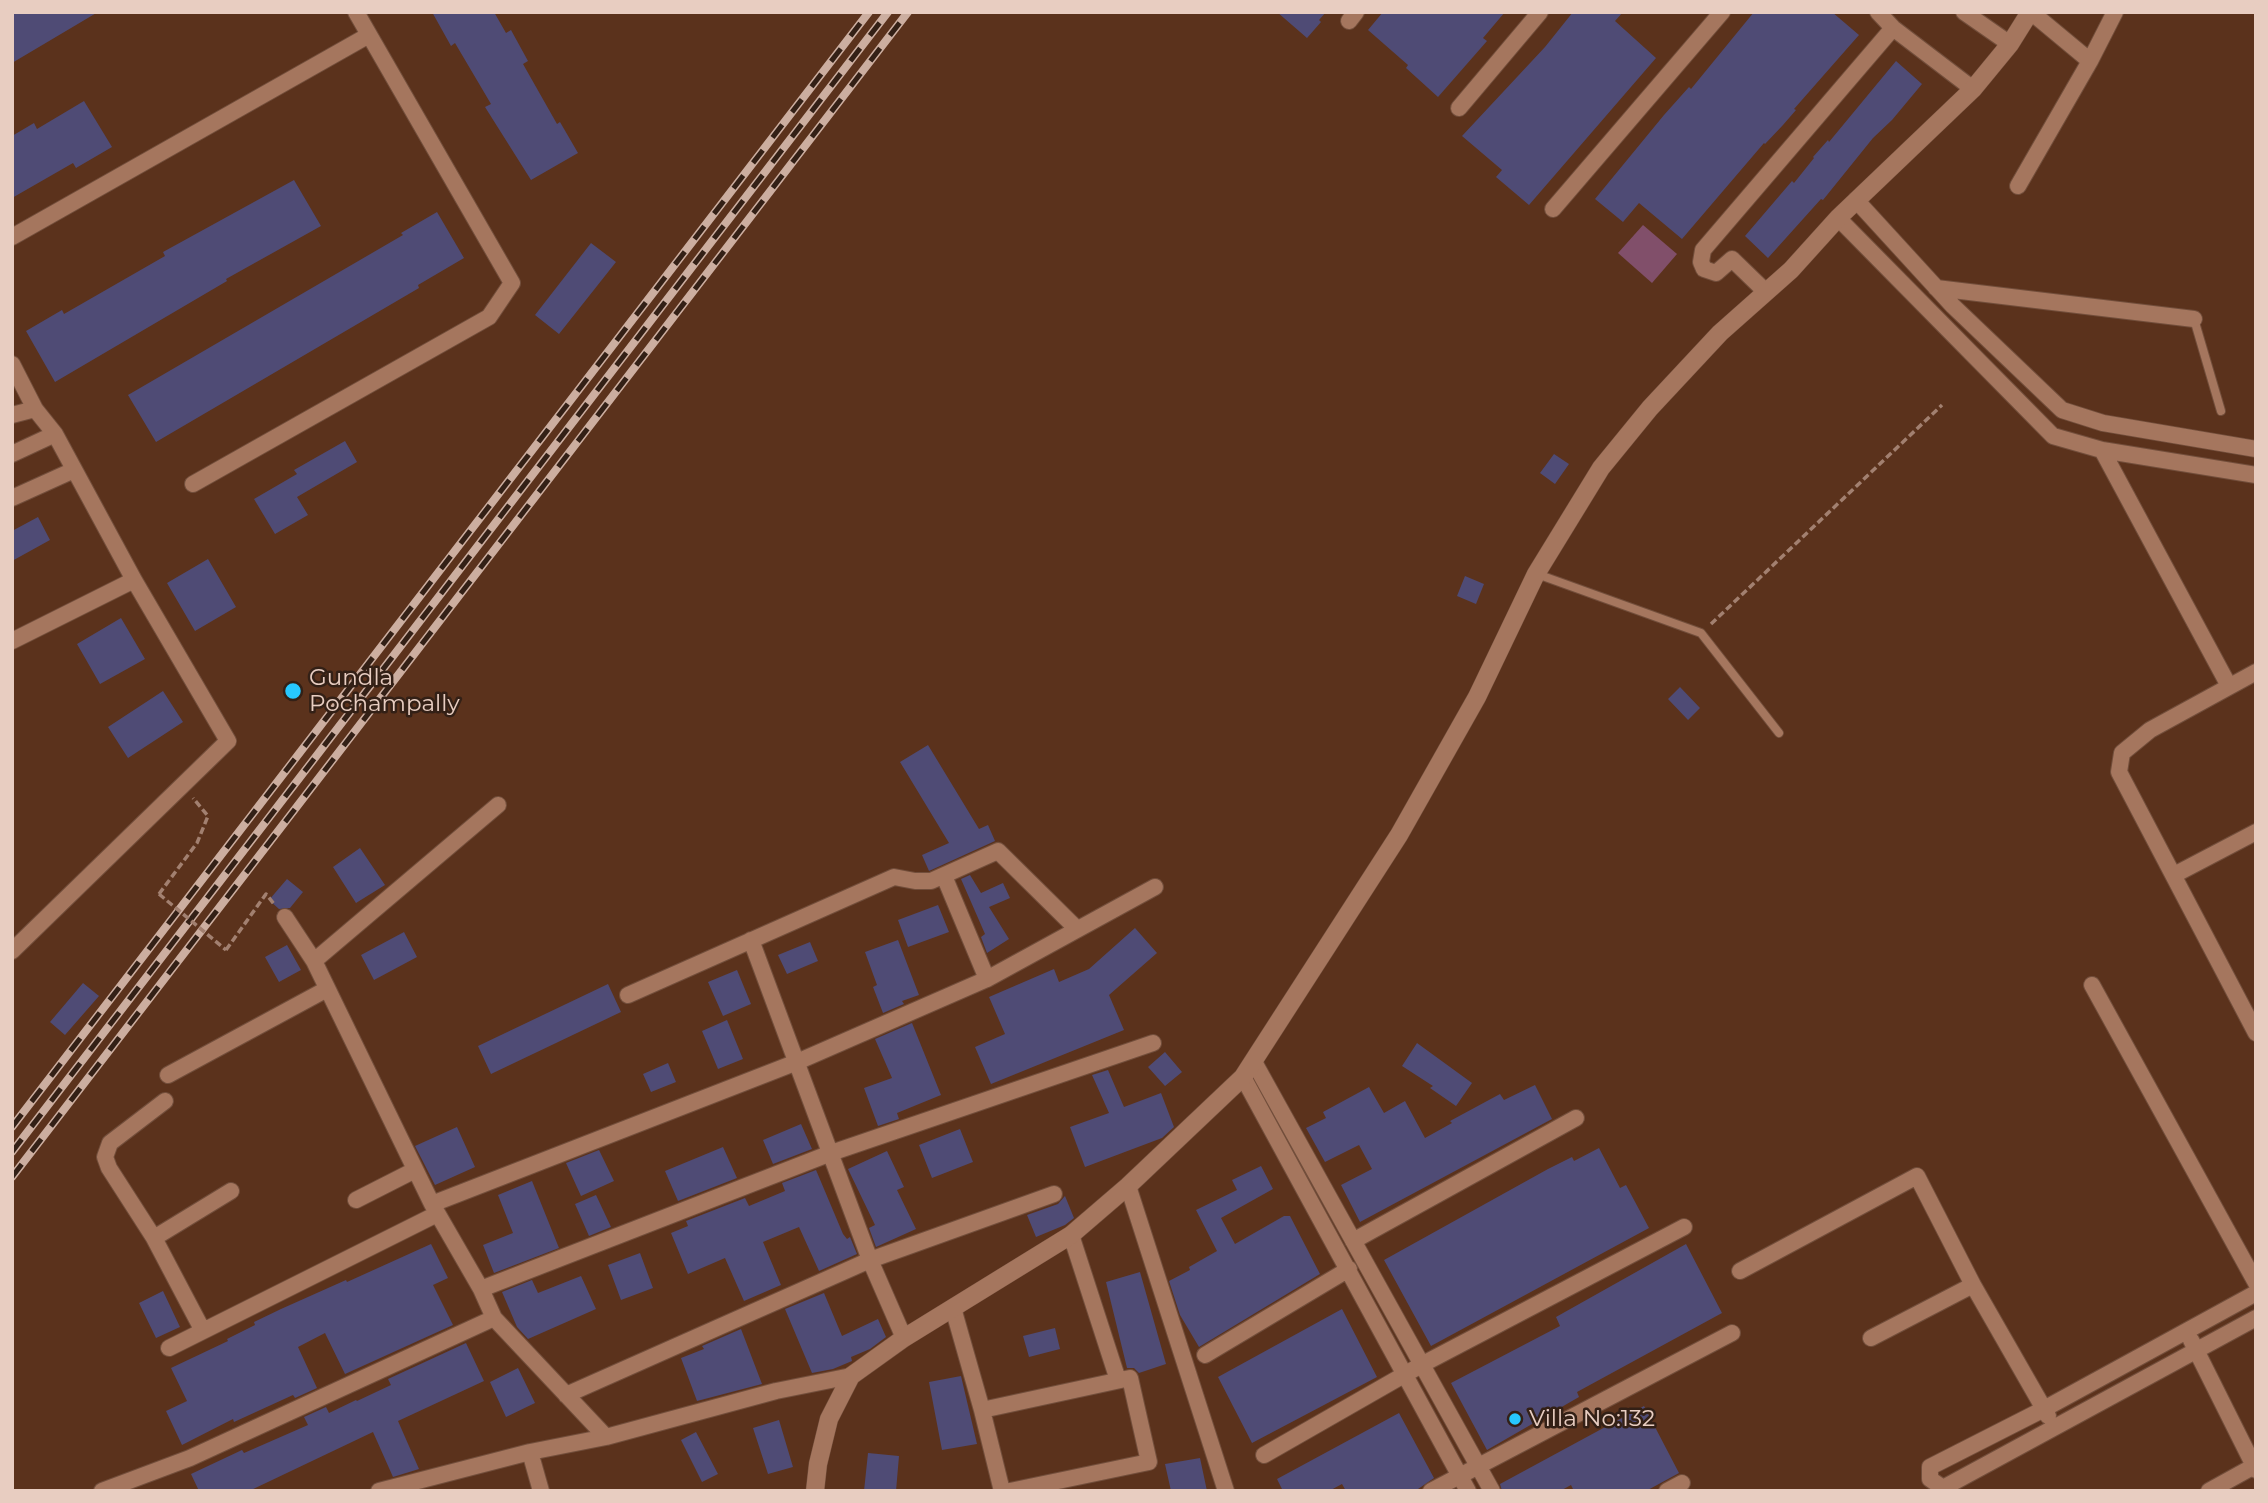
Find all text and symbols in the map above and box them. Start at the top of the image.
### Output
place label: Gundla Pochampally [309,664,460,718]
marker: Gundla Pochampally [283,681,303,701]
place label: Villa No:132 [1529,1405,1655,1433]
marker: Villa No:132 [1507,1411,1523,1427]

